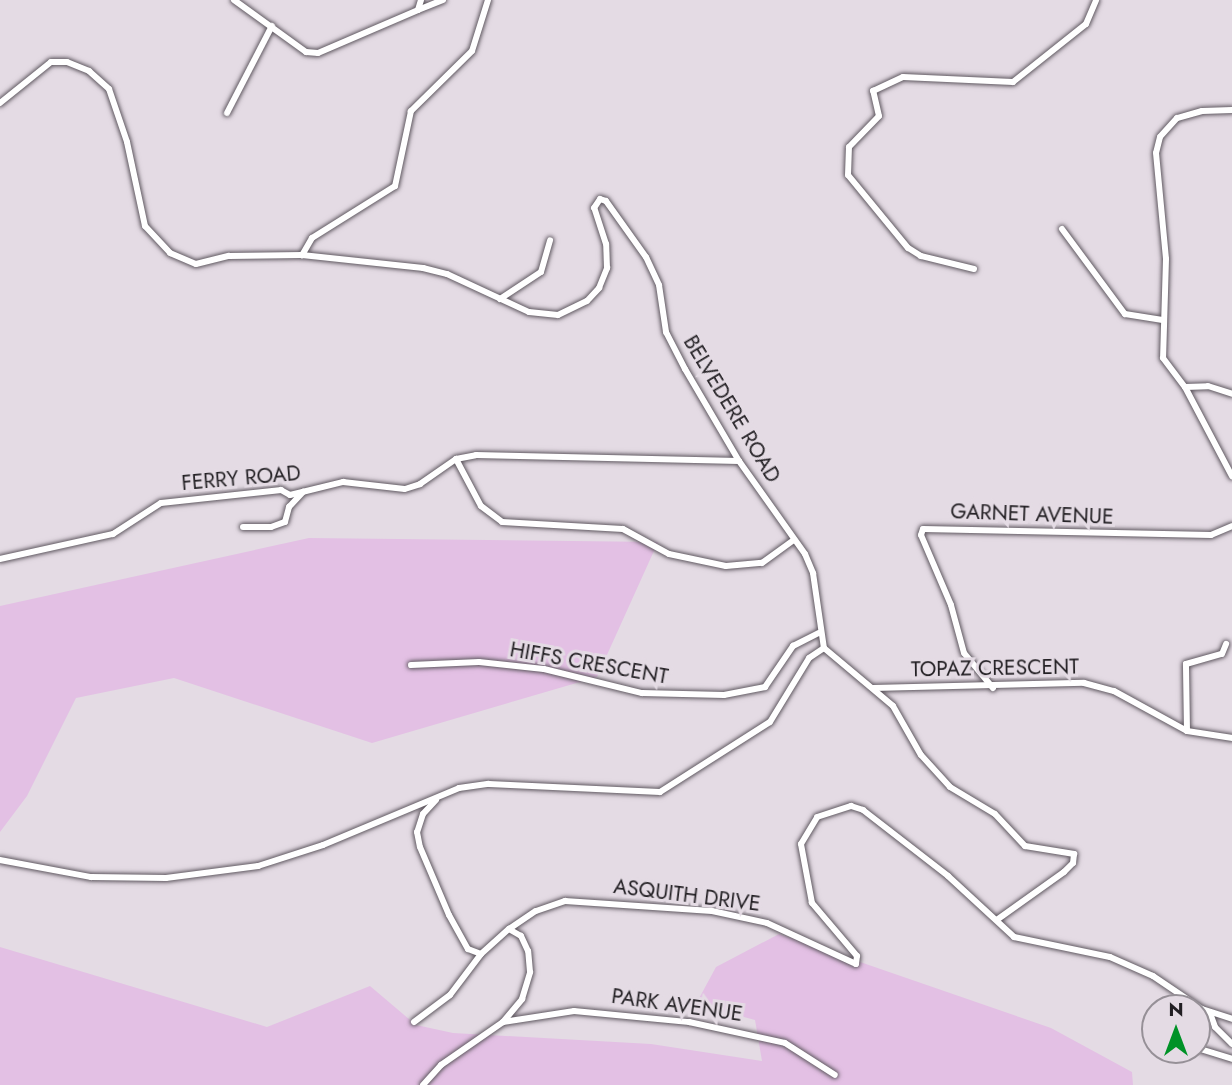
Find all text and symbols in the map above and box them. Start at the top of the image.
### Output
street label: BELVEDERE ROAD [678,331,786,487]
street label: FERRY ROAD [180,460,302,496]
street label: GARNET AVENUE [950,499,1114,529]
street label: HIFFS CRESCENT [508,637,670,689]
street label: TOPAZ CRESCENT [911,654,1079,682]
street label: ASQUITH DRIVE [612,873,762,917]
street label: PARK AVENUE [610,983,744,1027]
north arrow [1141,994,1211,1064]
text: N [1168,996,1184,1023]

